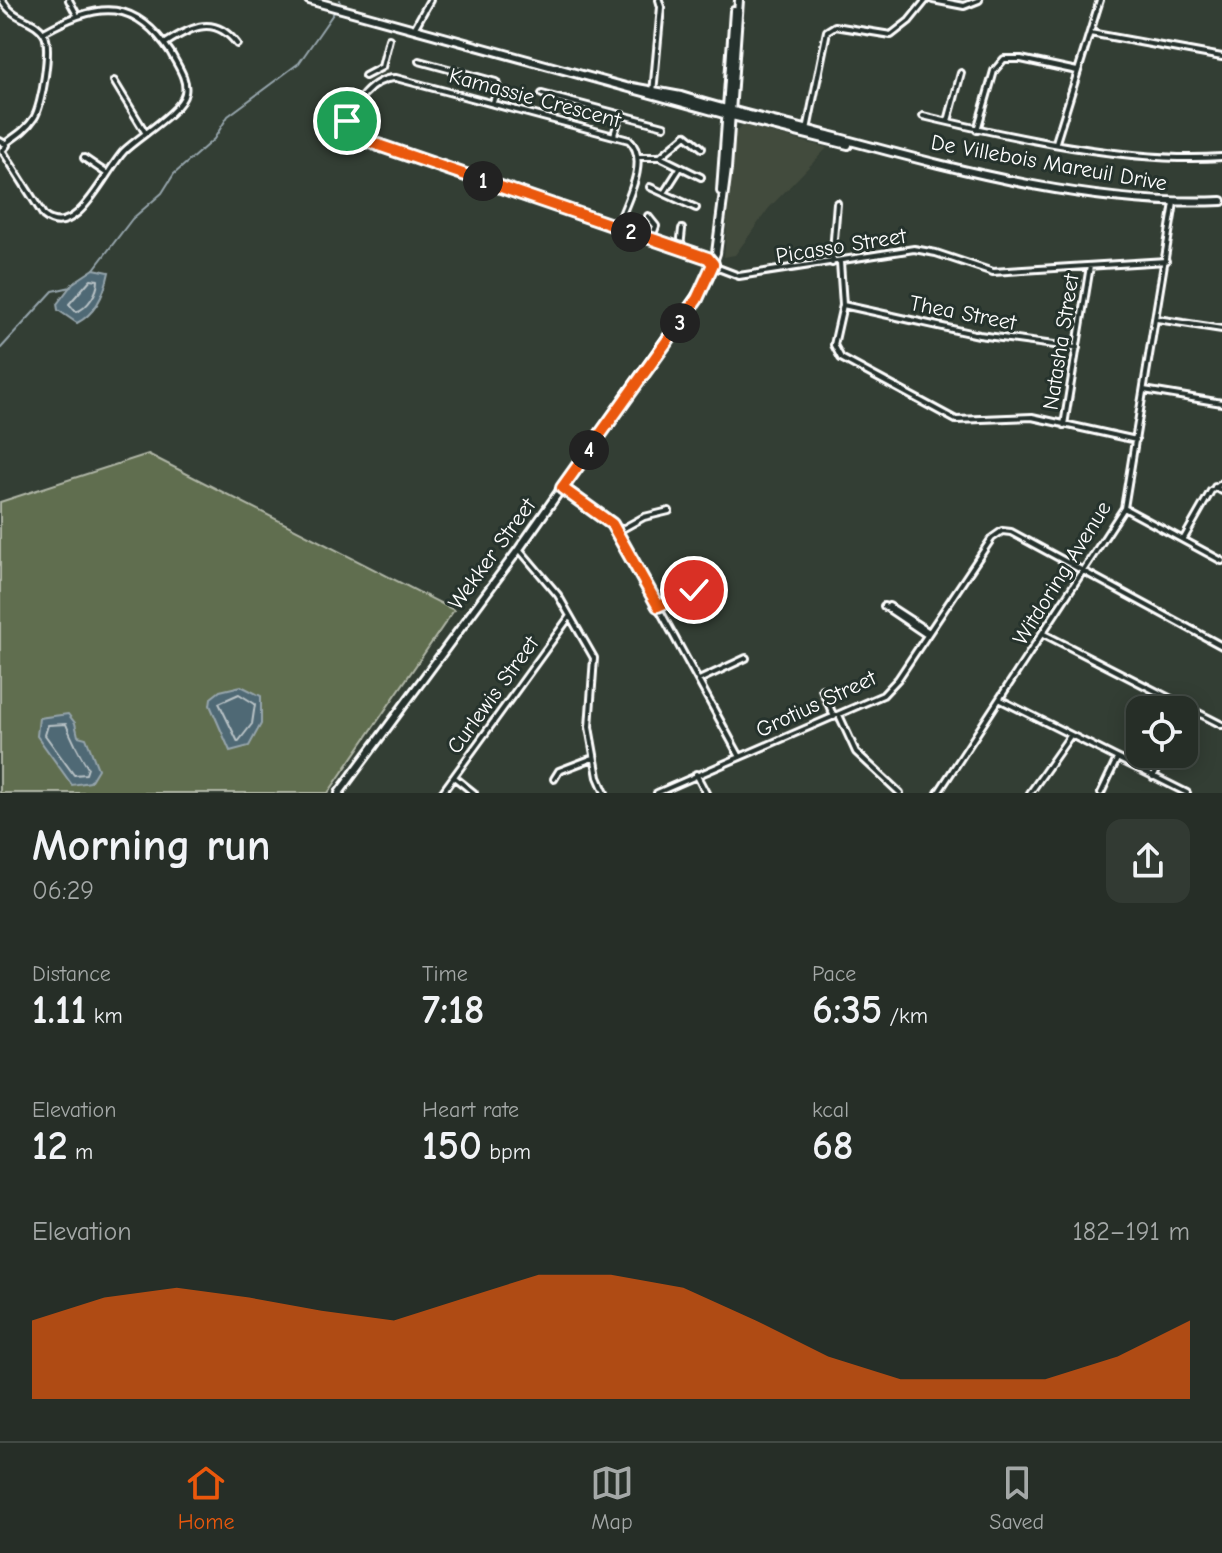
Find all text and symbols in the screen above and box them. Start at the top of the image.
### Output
street label: Kamassie Crescent [446,63,624,134]
pin [313,87,381,155]
icon: arrive [325,99,369,143]
street label: De Villebois Mareuil Drive [929,129,1169,197]
pin: 1 [463,161,503,201]
text: 1 [479,168,487,194]
pin: 2 [611,212,651,252]
text: 2 [626,219,636,245]
street label: Picasso Street [774,223,909,269]
street label: Natasha Street [1037,271,1085,412]
street label: Thea Street [907,290,1019,336]
pin: 3 [660,303,700,343]
text: 3 [675,310,685,336]
pin: 4 [569,430,609,470]
text: 4 [584,437,594,463]
street label: Wekker Street [443,493,542,615]
street label: Witdoring Avenue [1007,496,1117,650]
pin [660,556,728,624]
icon: check [672,568,716,612]
street label: Curlewis Street [442,631,545,759]
street label: Grotius Street [752,665,881,743]
map controls [1126,696,1198,768]
button: locate [1126,696,1198,768]
button: share [1106,819,1190,903]
text: Morning run [32,820,271,871]
text: 06:29 [32,876,94,906]
text: Distance [32,961,111,987]
text: Time [422,961,468,987]
text: Pace [812,961,856,987]
text: 1.11 [32,987,86,1033]
text: 7:18 [422,987,484,1033]
text: 6:35 [812,987,882,1033]
text: km [86,1003,123,1029]
text: /km [882,1003,928,1029]
text: Elevation [32,1097,116,1123]
text: Heart rate [422,1097,519,1123]
text: kcal [812,1097,849,1123]
text: 12 [32,1123,68,1169]
text: 150 [422,1123,482,1169]
text: 68 [812,1123,853,1169]
text: m [68,1139,93,1165]
text: bpm [482,1139,531,1165]
text: Elevation [32,1217,132,1247]
text: 182–191 m [1073,1217,1190,1247]
tab: Home [178,1461,234,1535]
tab: Map [590,1461,634,1535]
tab: Saved [989,1461,1044,1535]

